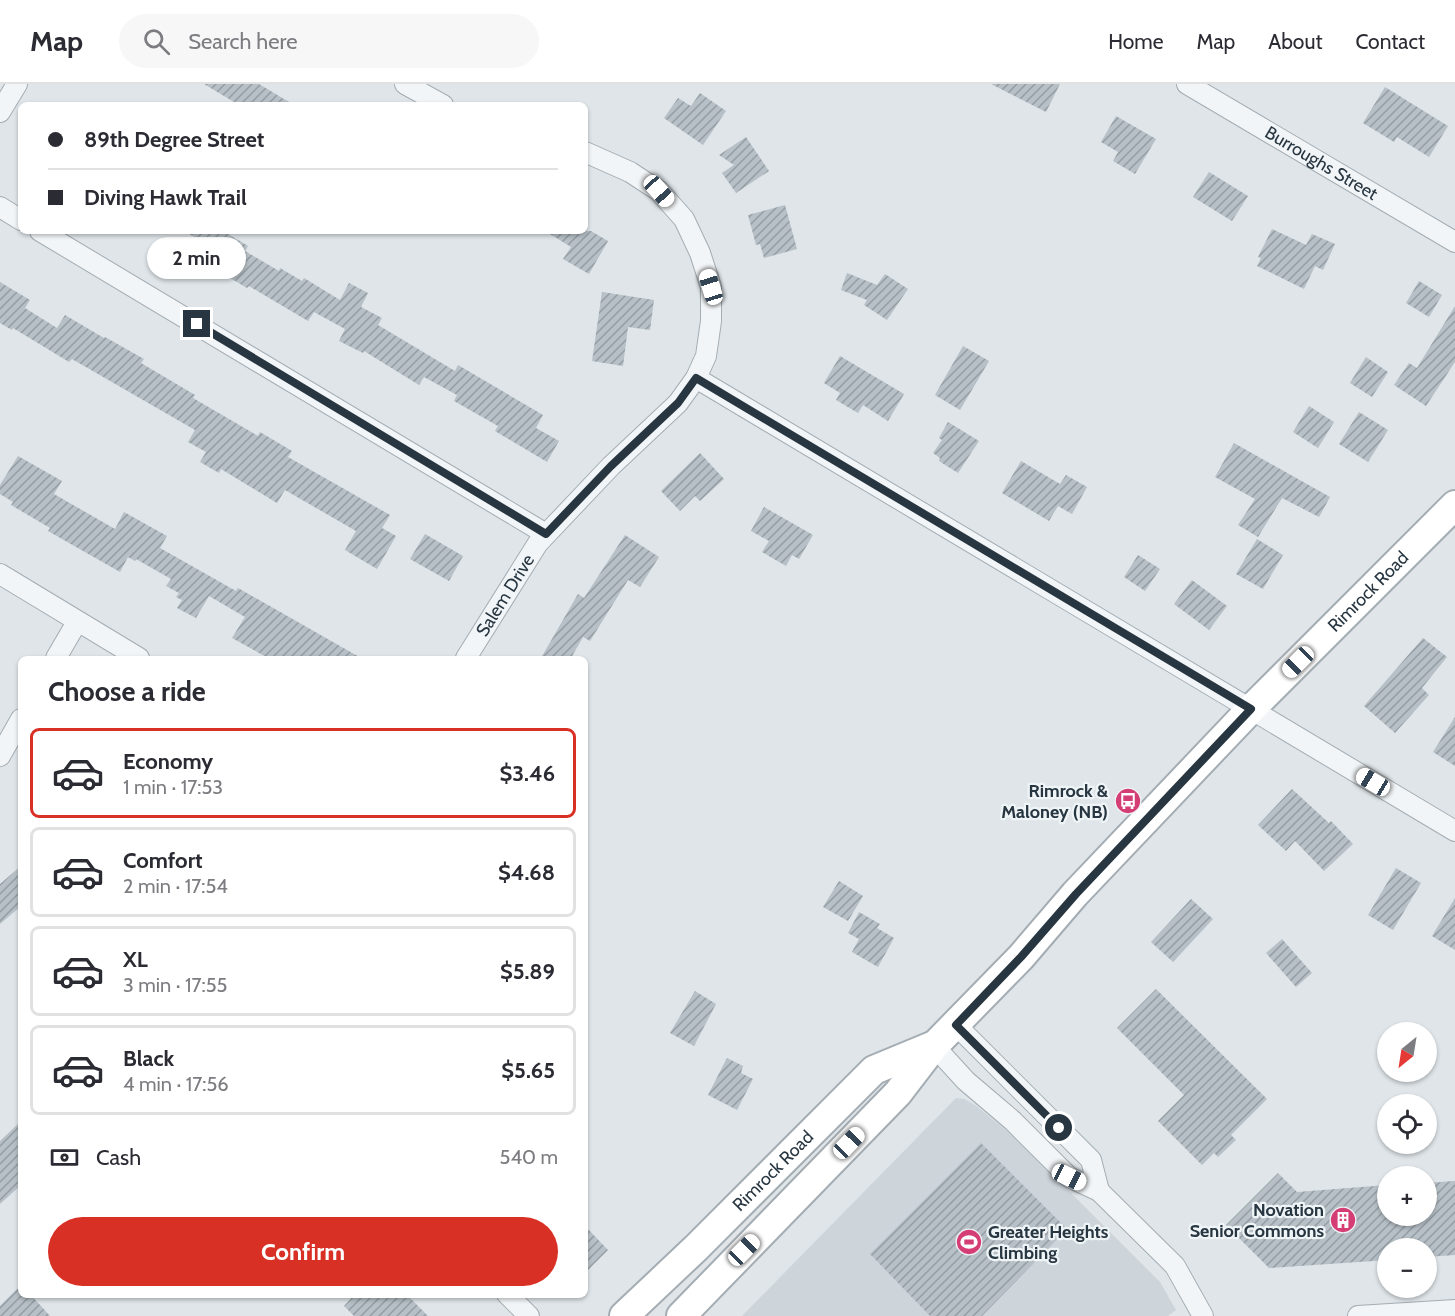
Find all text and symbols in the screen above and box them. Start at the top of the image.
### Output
search box [119,14,539,68]
text: Map [30,24,83,58]
icon: search [140,25,173,58]
text: Search here [188,28,297,55]
text: Home [1108,29,1164,54]
text: Map [1197,29,1235,54]
text: About [1268,29,1322,54]
text: Contact [1355,29,1425,54]
street label: Burroughs Street [1261,121,1382,205]
text: 89th Degree Street [84,126,264,153]
car [640,172,678,210]
text: Diving Hawk Trail [84,184,247,211]
callout: 2 min [148,237,246,279]
text: 2 min [172,246,221,270]
car [697,267,725,307]
route end [183,310,210,337]
street label: Rimrock Road [1323,547,1413,637]
street label: Salem Drive [471,550,539,640]
car [1279,643,1317,681]
text: Choose a ride [48,675,206,708]
icon: car [51,746,105,800]
text: Economy [123,748,213,775]
text: $3.46 [499,760,555,787]
car [1353,765,1393,799]
text: 1 min · 17:53 [123,775,223,799]
place label: Rimrock & Maloney (NB) [1001,780,1109,823]
bus stop icon: Rimrock & Maloney (NB) [1113,786,1143,816]
icon: car [51,845,105,899]
text: Comfort [123,847,202,874]
text: $4.68 [498,859,555,886]
text: 2 min · 17:54 [123,874,228,898]
icon: car [51,944,105,998]
text: XL [123,946,148,973]
text: $5.89 [500,958,555,985]
text: 3 min · 17:55 [123,973,227,997]
north arrow [1377,1022,1437,1082]
map controls [1377,1022,1437,1298]
icon: car [51,1043,105,1097]
text: Black [123,1045,174,1072]
text: $5.65 [501,1057,555,1084]
text: 4 min · 17:56 [123,1072,229,1096]
button: locate [1377,1094,1437,1154]
route start [1045,1114,1072,1141]
car [830,1124,868,1162]
street label: Rimrock Road [728,1126,818,1216]
icon: cash [48,1141,81,1174]
text: Cash [96,1144,141,1171]
text: 540 m [500,1145,558,1169]
car [1049,1161,1089,1193]
button: + [1377,1166,1437,1226]
place label: Novation Senior Commons [1190,1199,1324,1242]
building icon: Novation Senior Commons [1328,1205,1358,1235]
button: Confirm [48,1217,558,1286]
place label: Greater Heights Climbing [988,1221,1109,1264]
sports icon: Greater Heights Climbing [954,1227,984,1257]
car [725,1231,763,1269]
button: − [1377,1238,1437,1298]

